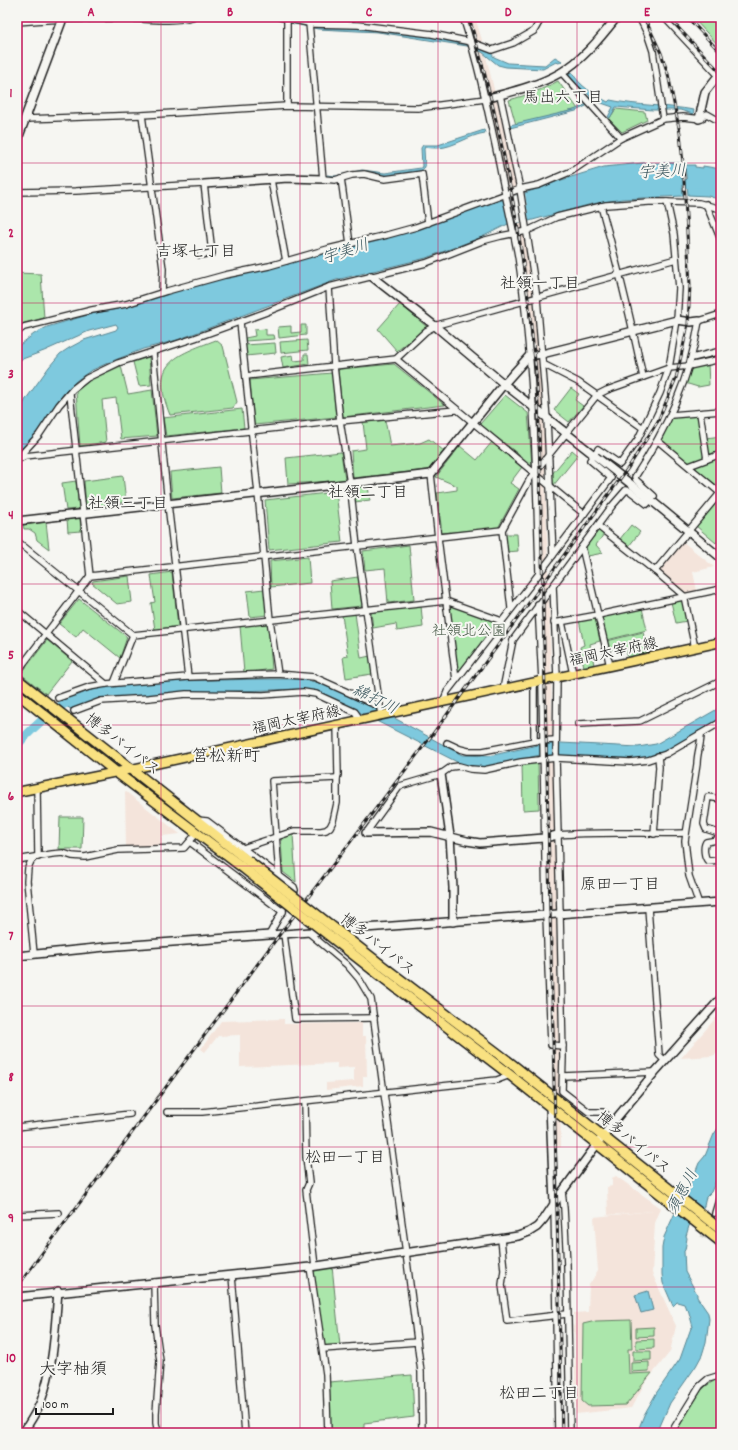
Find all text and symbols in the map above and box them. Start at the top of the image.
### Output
text: A [87,4,95,23]
text: B [227,4,233,23]
text: C [366,4,373,23]
text: D [505,4,512,23]
text: E [644,4,651,23]
text: 1 [10,85,13,104]
district label: 馬出六丁目 [523,87,603,110]
water label: 宇美川 [638,160,687,185]
text: 2 [8,225,14,244]
water label: 宇美川 [319,234,372,271]
district label: 吉塚七丁目 [156,241,236,264]
district label: 社領一丁目 [500,273,580,296]
text: 3 [8,366,14,385]
district label: 社領二丁目 [328,482,408,505]
district label: 社領三丁目 [88,493,168,516]
text: 4 [8,507,14,526]
park label: 社領北公園 [431,621,507,643]
street label: 福岡太宰府線 [567,633,660,673]
text: 5 [8,647,14,666]
water label: 綿打川 [348,679,402,721]
street label: 福岡太宰府線 [250,701,343,741]
street label: 博多バイパス [80,709,164,782]
district label: 筥松新町 [192,746,260,770]
text: 6 [8,788,15,807]
district label: 原田一丁目 [580,874,660,897]
street label: 博多バイパス [335,909,419,982]
text: 7 [9,928,14,947]
text: 8 [8,1069,14,1088]
street label: 博多バイパス [591,1107,675,1180]
district label: 松田一丁目 [305,1147,385,1170]
water label: 須恵川 [662,1166,705,1219]
text: 9 [8,1210,14,1229]
text: 10 [6,1350,16,1369]
district label: 大字柚須 [39,1359,107,1383]
district label: 松田二丁目 [499,1383,579,1406]
scale bar [36,1390,113,1416]
text: 100 m [42,1397,69,1414]

